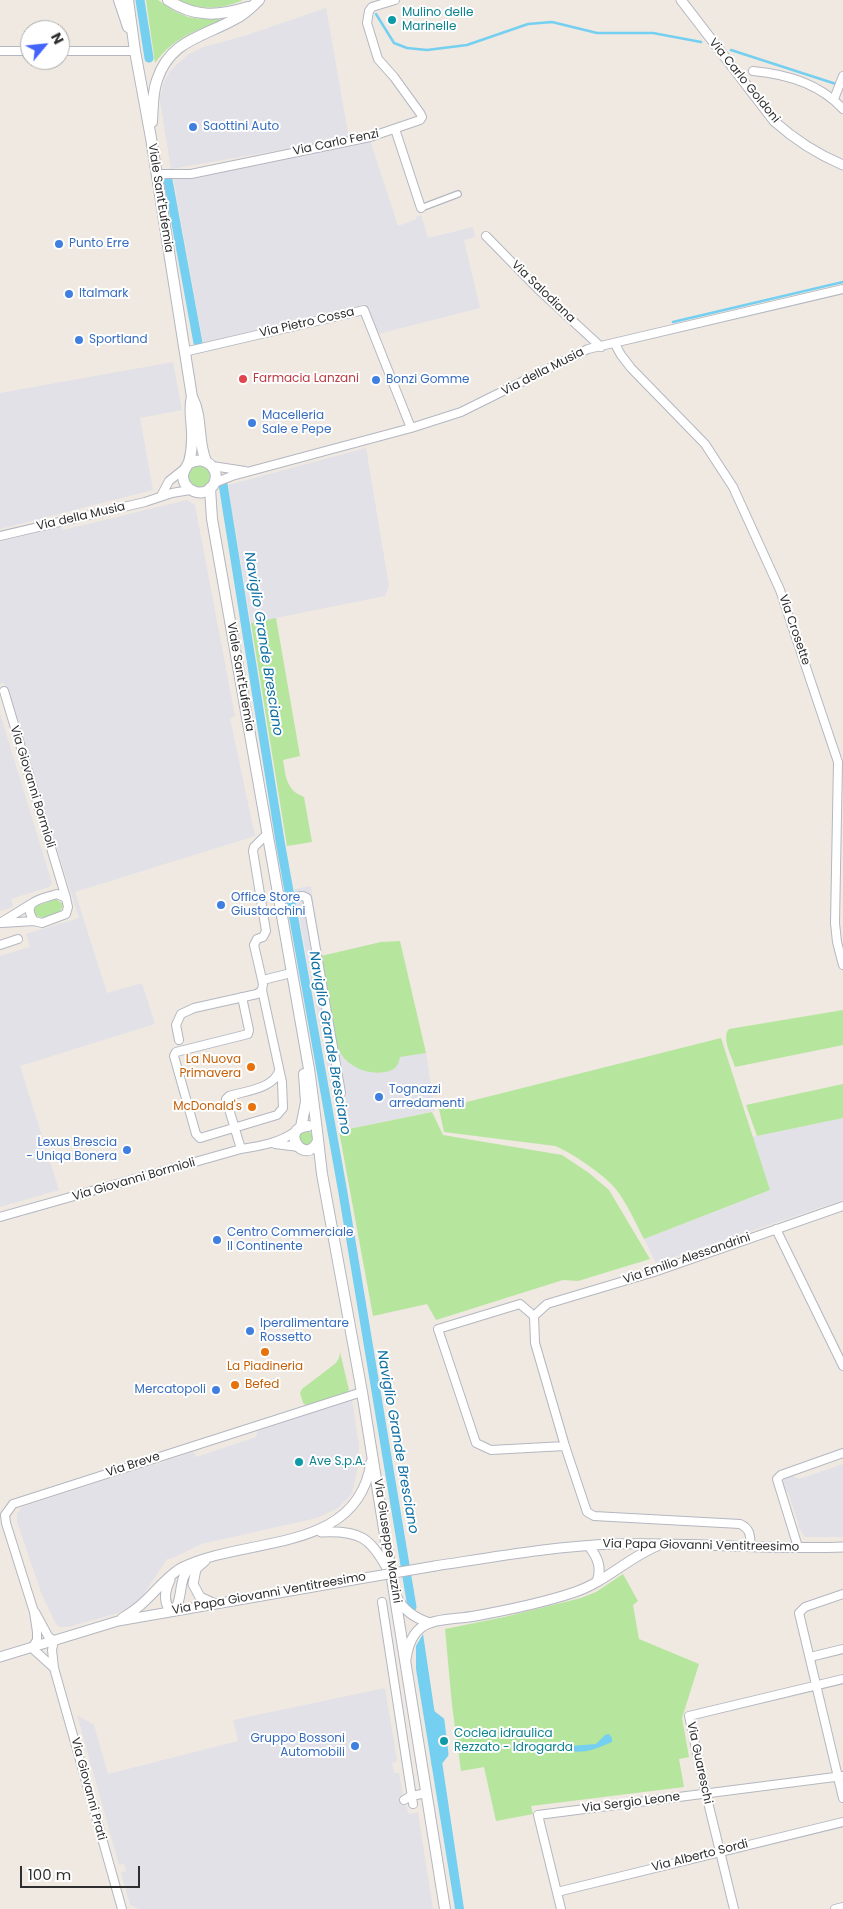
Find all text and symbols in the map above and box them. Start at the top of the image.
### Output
place label: Mulino delle Marinelle [402,6,473,34]
marker: Mulino delle Marinelle [386,14,398,26]
north arrow [20,20,70,70]
text: N [46,29,69,48]
street label: Via Carlo Goldoni [706,36,782,126]
place label: Saottini Auto [203,120,279,134]
marker: Saottini Auto [187,121,199,133]
street label: Via Carlo Fenzi [292,127,380,159]
street label: Viale Sant'Eufemia [144,142,176,254]
place label: Punto Erre [69,237,129,251]
marker: Punto Erre [53,238,65,250]
street label: Via Salodiana [508,258,578,326]
place label: Italmark [79,287,129,301]
marker: Italmark [63,288,75,300]
street label: Via Pietro Cossa [258,305,356,341]
place label: Sportland [89,333,148,347]
marker: Sportland [73,334,85,346]
street label: Via della Musia [499,345,587,399]
place label: Farmacia Lanzani [253,372,359,386]
marker: Farmacia Lanzani [237,373,249,385]
place label: Bonzi Gomme [386,373,470,387]
marker: Bonzi Gomme [370,374,382,386]
place label: Macelleria Sale e Pepe [262,409,331,437]
marker: Macelleria Sale e Pepe [246,417,258,429]
street label: Via della Musia [35,500,127,534]
water label: Naviglio Grande Bresciano [240,551,286,737]
street label: Via Crosette [775,593,813,667]
street label: Viale Sant'Eufemia [223,621,257,733]
street label: Via Giovanni Bormioli [7,724,57,850]
place label: Office Store Giustacchini [231,891,306,919]
marker: Office Store Giustacchini [215,899,227,911]
water label: Naviglio Grande Bresciano [305,950,353,1136]
place label: La Nuova Primavera [179,1053,241,1081]
marker: La Nuova Primavera [245,1061,257,1073]
place label: Tognazzi arredamenti [389,1083,465,1111]
marker: Tognazzi arredamenti [373,1091,385,1103]
place label: McDonald's [173,1100,242,1114]
marker: McDonald's [246,1101,258,1113]
place label: Lexus Brescia - Uniqa Bonera [26,1136,117,1164]
marker: Lexus Brescia - Uniqa Bonera [121,1144,133,1156]
street label: Via Giovanni Bormioli [71,1156,197,1204]
place label: Centro Commerciale Il Continente [227,1226,353,1254]
street label: Via Emilio Alessandrini [621,1230,753,1288]
marker: Centro Commerciale Il Continente [211,1234,223,1246]
place label: Iperalimentare Rossetto [260,1317,349,1345]
marker: Iperalimentare Rossetto [244,1325,256,1337]
marker: La Piadineria [259,1346,271,1358]
water label: Naviglio Grande Bresciano [373,1349,421,1535]
place label: La Piadineria [227,1360,303,1374]
place label: Befed [245,1378,279,1392]
marker: Befed [229,1379,241,1391]
place label: Mercatopoli [135,1383,206,1397]
marker: Mercatopoli [210,1384,222,1396]
street label: Via Breve [104,1450,162,1480]
place label: Ave S.p.A. [309,1455,365,1469]
marker: Ave S.p.A. [293,1456,305,1468]
street label: Via Giuseppe Mazzini [370,1478,404,1604]
street label: Via Papa Giovanni Ventitreesimo [603,1537,799,1555]
street label: Via Papa Giovanni Ventitreesimo [171,1570,367,1618]
street label: Via Guareschi [683,1721,715,1805]
place label: Coclea idraulica Rezzato - Idrogarda [454,1727,573,1755]
place label: Gruppo Bossoni Automobili [251,1732,345,1760]
marker: Coclea idraulica Rezzato - Idrogarda [438,1735,450,1747]
street label: Via Giovanni Prati [67,1736,109,1842]
marker: Gruppo Bossoni Automobili [349,1740,361,1752]
street label: Via Sergio Leone [581,1790,681,1816]
street label: Via Alberto Sordi [650,1837,750,1875]
scale bar [22,1856,142,1888]
text: 100 m [28,1864,71,1885]

